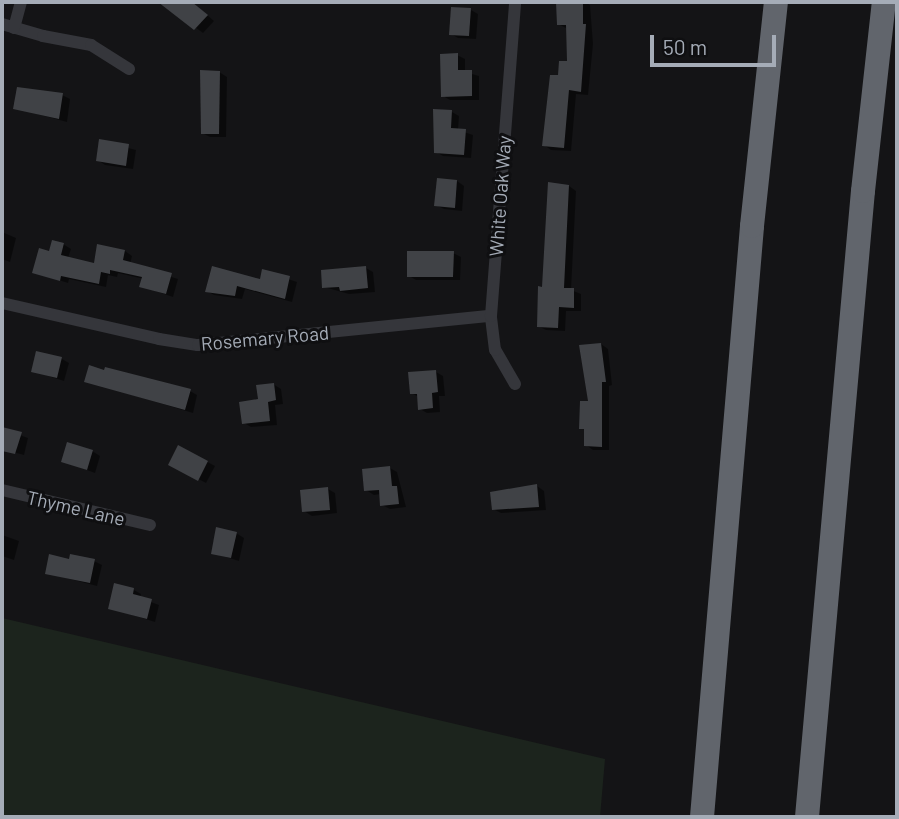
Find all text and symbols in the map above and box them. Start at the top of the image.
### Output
scale bar [654,21,780,65]
text: 50 m [663,34,707,59]
street label: White Oak Way [484,135,516,257]
street label: Rosemary Road [200,321,330,355]
street label: Thyme Lane [25,486,127,530]

